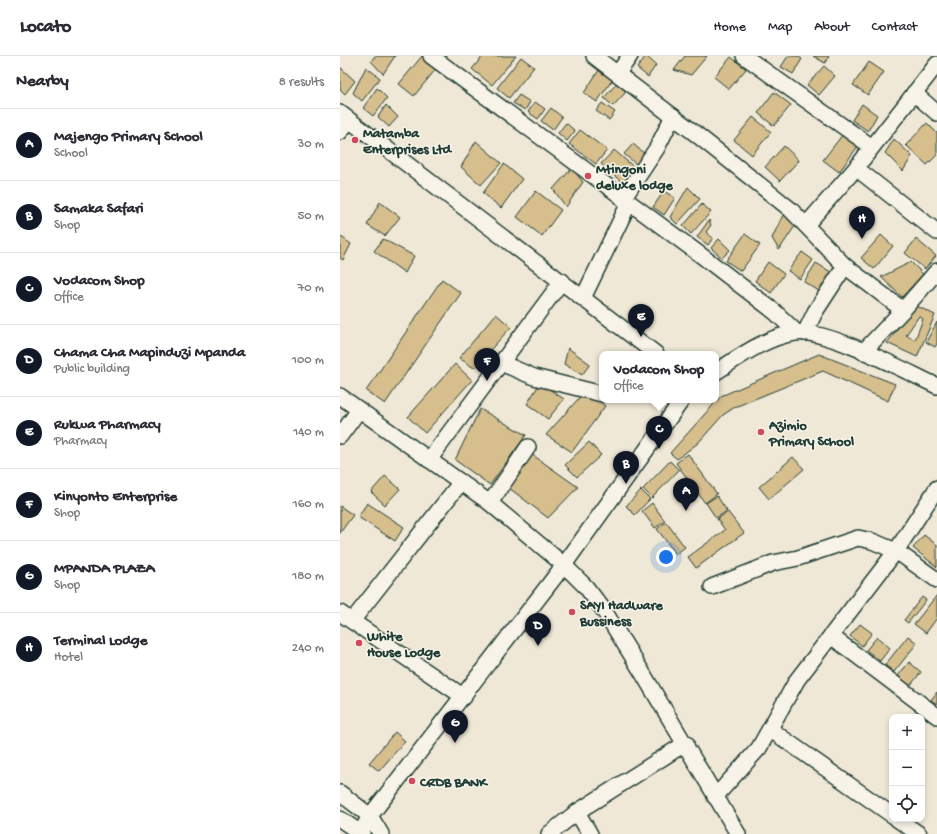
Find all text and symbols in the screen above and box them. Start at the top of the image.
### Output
text: Locato [20,16,71,39]
text: Home [714,19,746,36]
text: Map [768,19,792,36]
text: About [814,19,850,36]
text: Contact [872,19,917,36]
text: Nearby [16,72,69,92]
text: 8 results [279,75,324,90]
place label: Matamba Enterprises Ltd [363,126,453,159]
text: Majengo Primary School [54,128,203,146]
marker: Matamba Enterprises Ltd [350,135,360,145]
text: A [25,137,33,152]
text: 30 m [298,137,324,152]
text: School [54,146,88,161]
place label: Mtingoni deluxe lodge [596,162,674,195]
marker: Mtingoni deluxe lodge [583,171,593,181]
text: Samaka Safari [54,200,144,218]
pin: H [849,206,875,239]
text: B [26,209,32,224]
text: 50 m [297,209,324,224]
text: Shop [54,218,80,233]
text: Vodacom Shop [54,272,145,290]
text: C [25,281,33,296]
text: 70 m [298,281,324,296]
text: Office [54,290,84,305]
pin: E [628,304,654,337]
text: Chama Cha Mapinduzi Mpanda [54,344,245,362]
pin: F [474,348,500,381]
popup [599,351,719,403]
text: D [25,353,33,368]
text: 100 m [292,353,324,368]
text: Vodacom Shop [614,361,704,379]
text: Public building [54,362,130,377]
text: Office [614,379,643,394]
text: Rukwa Pharmacy [54,416,161,434]
pin: C [646,416,672,449]
place label: Azimio Primary School [768,418,854,451]
text: E [25,425,33,440]
text: 140 m [293,425,324,440]
marker: Azimio Primary School [756,427,766,437]
text: Pharmacy [54,434,107,449]
pin: B [613,451,639,484]
pin: A [673,478,699,511]
text: Kinyonto Enterprise [54,488,177,506]
text: F [26,497,32,512]
text: 160 m [292,497,324,512]
text: Shop [54,506,80,521]
your location [656,547,676,567]
text: MPANDA PLAZA [54,560,155,578]
text: G [25,569,33,584]
text: 180 m [292,569,324,584]
text: Shop [54,578,80,593]
place label: SAYI Hadware Bussiness [579,598,663,631]
marker: SAYI Hadware Bussiness [567,607,577,617]
pin: D [525,613,551,646]
place label: White House Lodge [366,629,441,662]
text: Terminal Lodge [54,632,147,650]
marker: White House Lodge [354,638,364,648]
text: H [25,641,33,656]
text: 240 m [292,641,324,656]
text: Hotel [54,650,83,665]
pin: G [442,710,468,743]
map controls [889,714,925,822]
button: + [889,714,925,750]
button: − [889,750,925,786]
place label: CRDB BANK [419,775,489,792]
marker: CRDB BANK [407,776,417,786]
button: locate [889,786,925,822]

